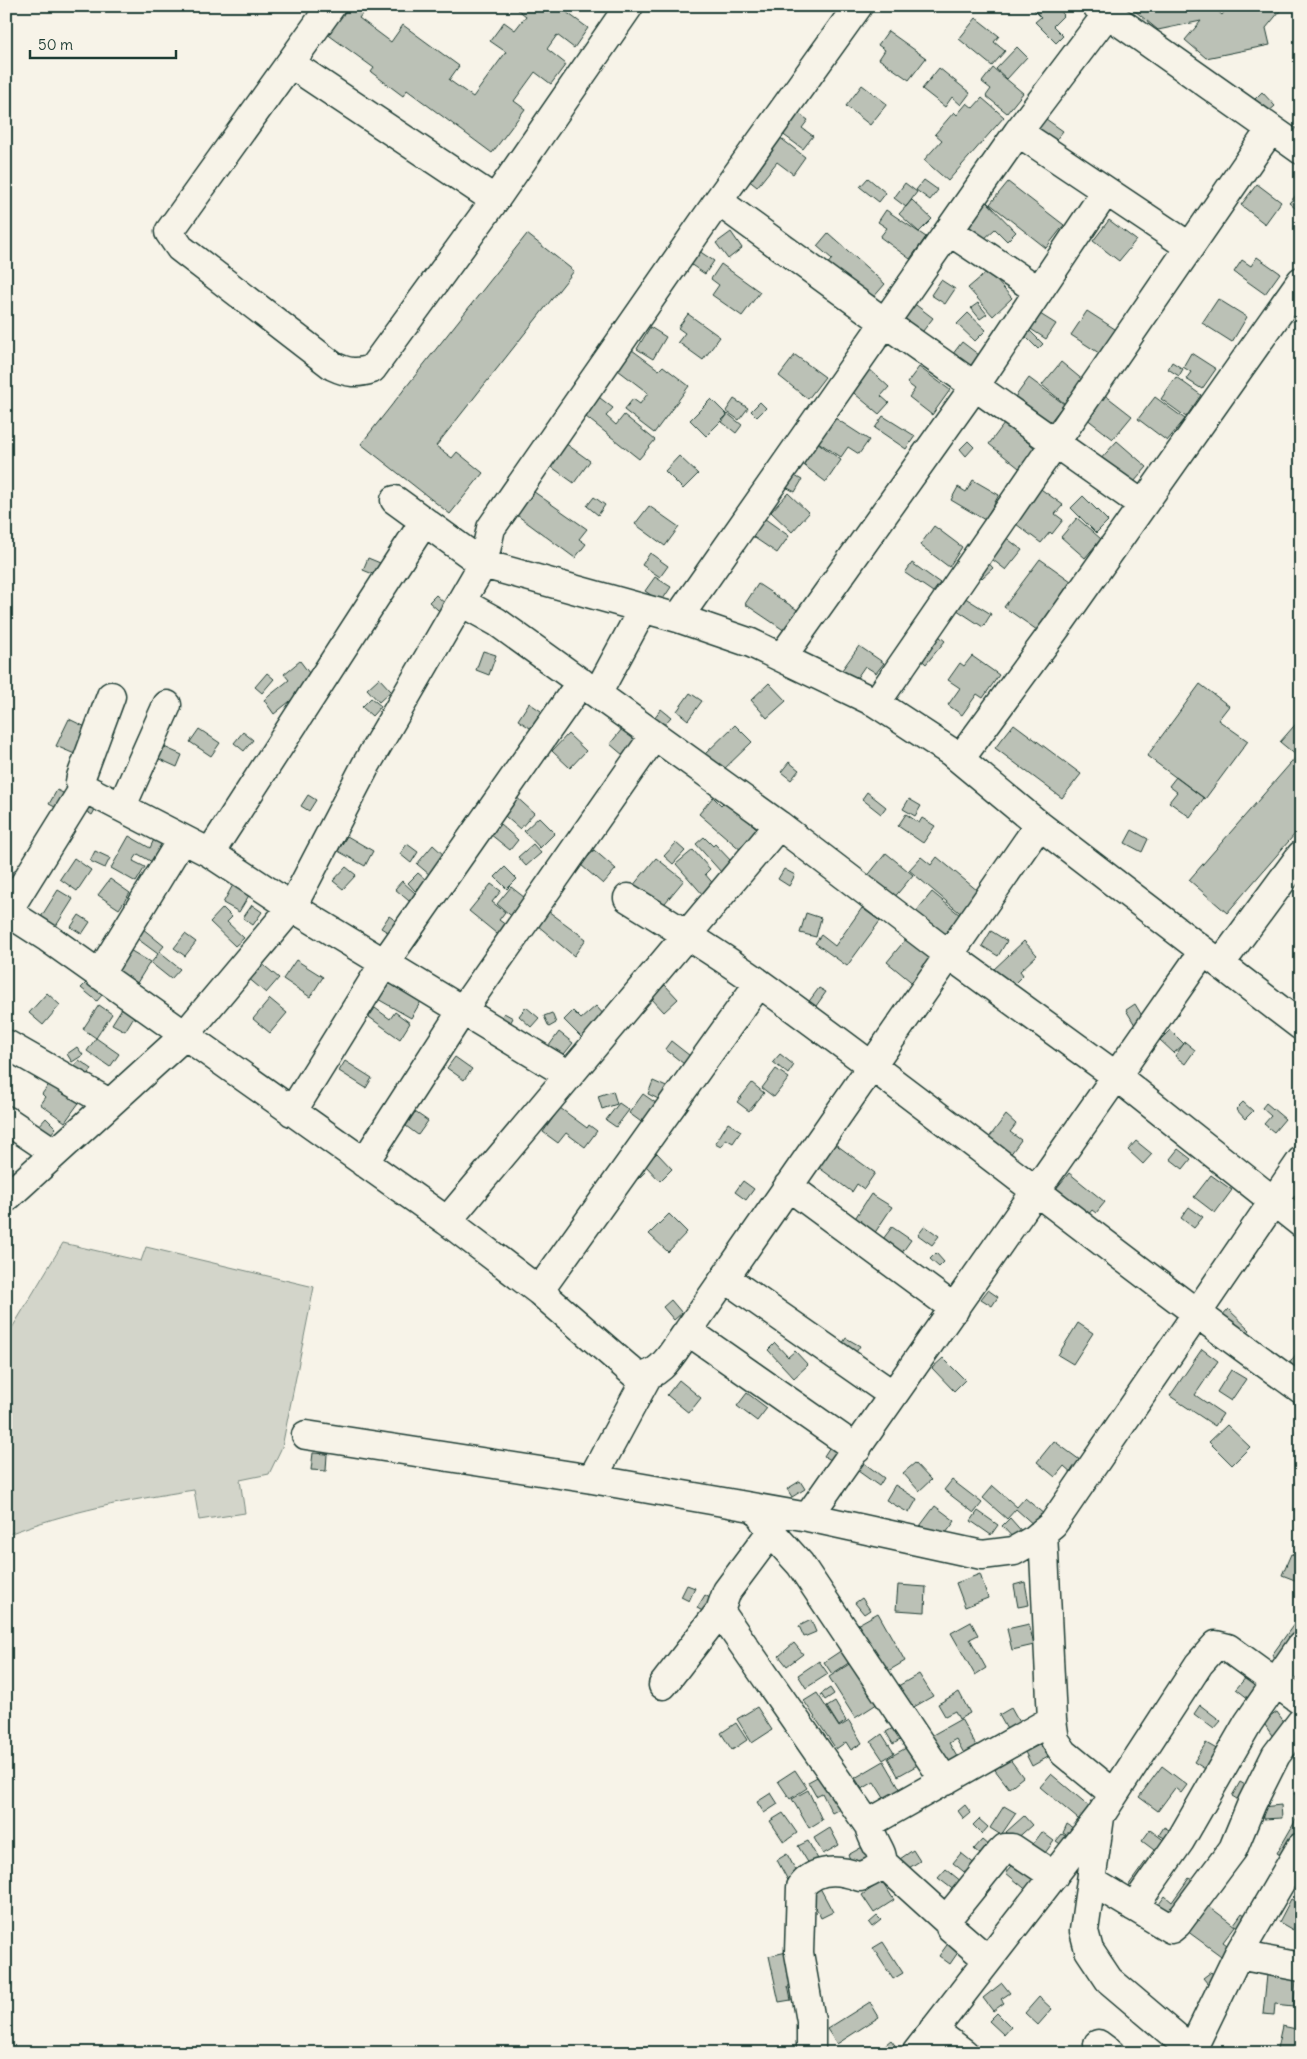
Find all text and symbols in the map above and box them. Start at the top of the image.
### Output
scale bar [30,28,176,60]
text: 50 m [38,35,73,54]

